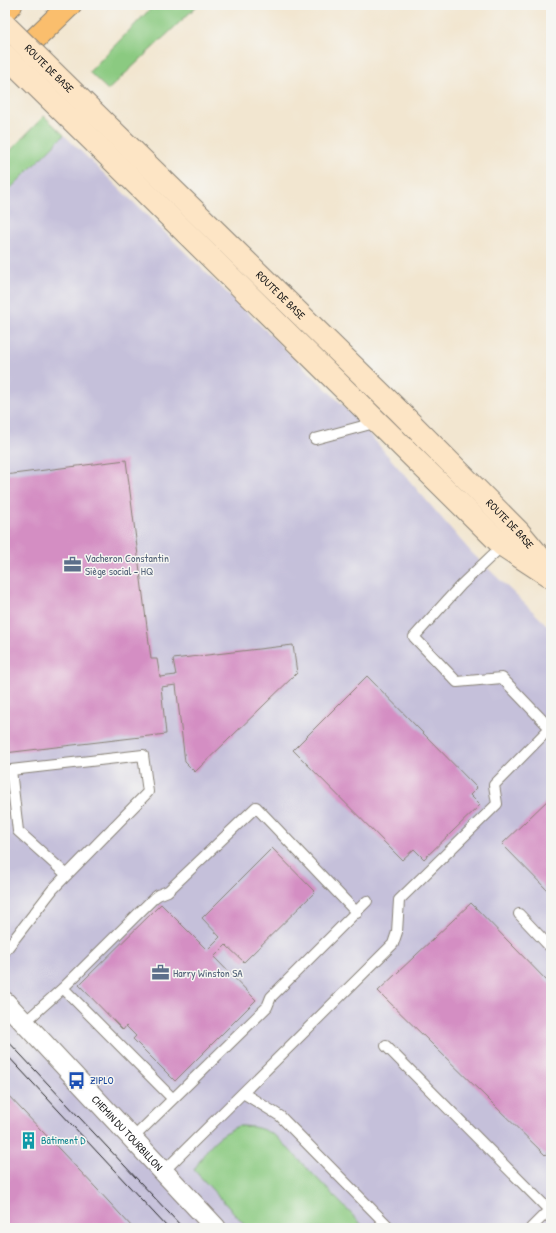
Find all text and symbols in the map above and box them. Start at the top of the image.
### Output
street label: ROUTE DE BASE [22,41,77,96]
street label: ROUTE DE BASE [253,268,308,322]
street label: ROUTE DE BASE [483,496,537,552]
place label: Vacheron Constantin Siège social - HQ [85,551,169,578]
office icon: Vacheron Constantin Siège social - HQ [62,554,82,574]
office icon: Harry Winston SA [150,963,170,983]
place label: Harry Winston SA [173,966,243,980]
bus stop icon: ZIPLO [67,1070,87,1090]
place label: ZIPLO [90,1073,114,1087]
street label: CHEMIN DU TOURBILLON [89,1092,166,1174]
building icon: Bâtiment D [18,1130,38,1150]
place label: Bâtiment D [41,1133,86,1147]

